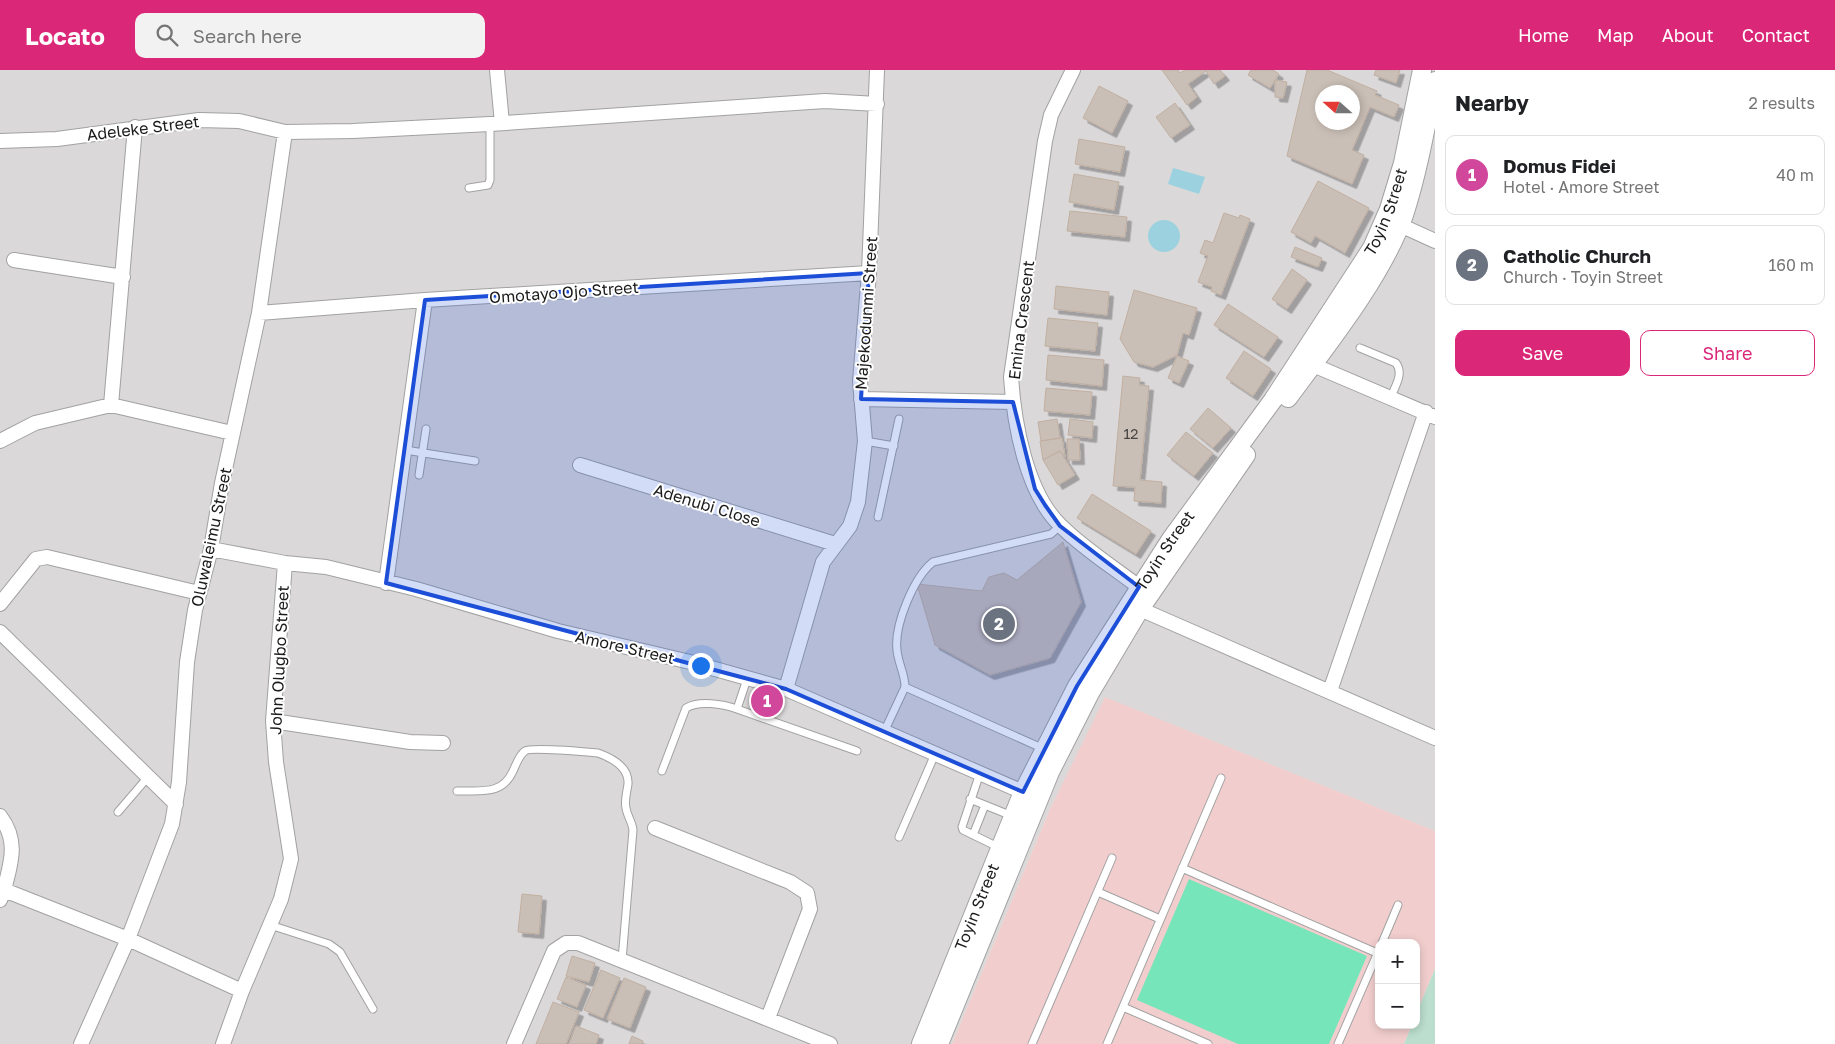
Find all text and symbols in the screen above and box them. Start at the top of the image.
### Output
search box [135,13,485,58]
text: Locato [25,21,105,50]
icon: search [153,21,181,49]
text: Search here [193,24,302,47]
text: Home [1518,24,1569,46]
text: Map [1597,24,1634,46]
text: About [1662,24,1714,46]
text: Contact [1742,24,1810,46]
north arrow [1315,85,1360,130]
text: Nearby [1455,90,1529,116]
text: 2 results [1749,93,1815,113]
street label: Adeleke Street [86,111,200,145]
text: Domus Fidei [1503,154,1616,177]
street label: Toyin Street [1360,165,1411,260]
text: 1 [1468,165,1476,185]
text: 40 m [1776,165,1814,185]
text: Hotel · Amore Street [1503,177,1660,197]
street label: Majekodunmi Street [851,236,881,390]
text: Catholic Church [1503,244,1651,267]
text: 2 [1467,255,1477,275]
text: 160 m [1768,255,1814,275]
street label: Emina Crescent [1004,259,1038,381]
text: Church · Toyin Street [1503,267,1663,287]
street label: Omotayo Ojo Street [488,277,640,307]
button: Save [1455,330,1630,376]
button: Share [1640,330,1815,376]
house number: 12 [1124,425,1138,442]
street label: Oluwaleimu Street [186,465,236,609]
street label: Adenubi Close [651,479,763,531]
street label: Toyin Street [1131,507,1198,594]
street label: John Olugbo Street [265,585,293,735]
pin: 2 [983,605,1015,643]
street label: Amore Street [573,626,677,668]
your location [688,653,714,679]
pin: 1 [751,682,783,720]
street label: Toyin Street [950,860,1003,953]
map controls [1375,939,1420,1029]
button: + [1375,939,1420,984]
button: − [1375,984,1420,1029]

